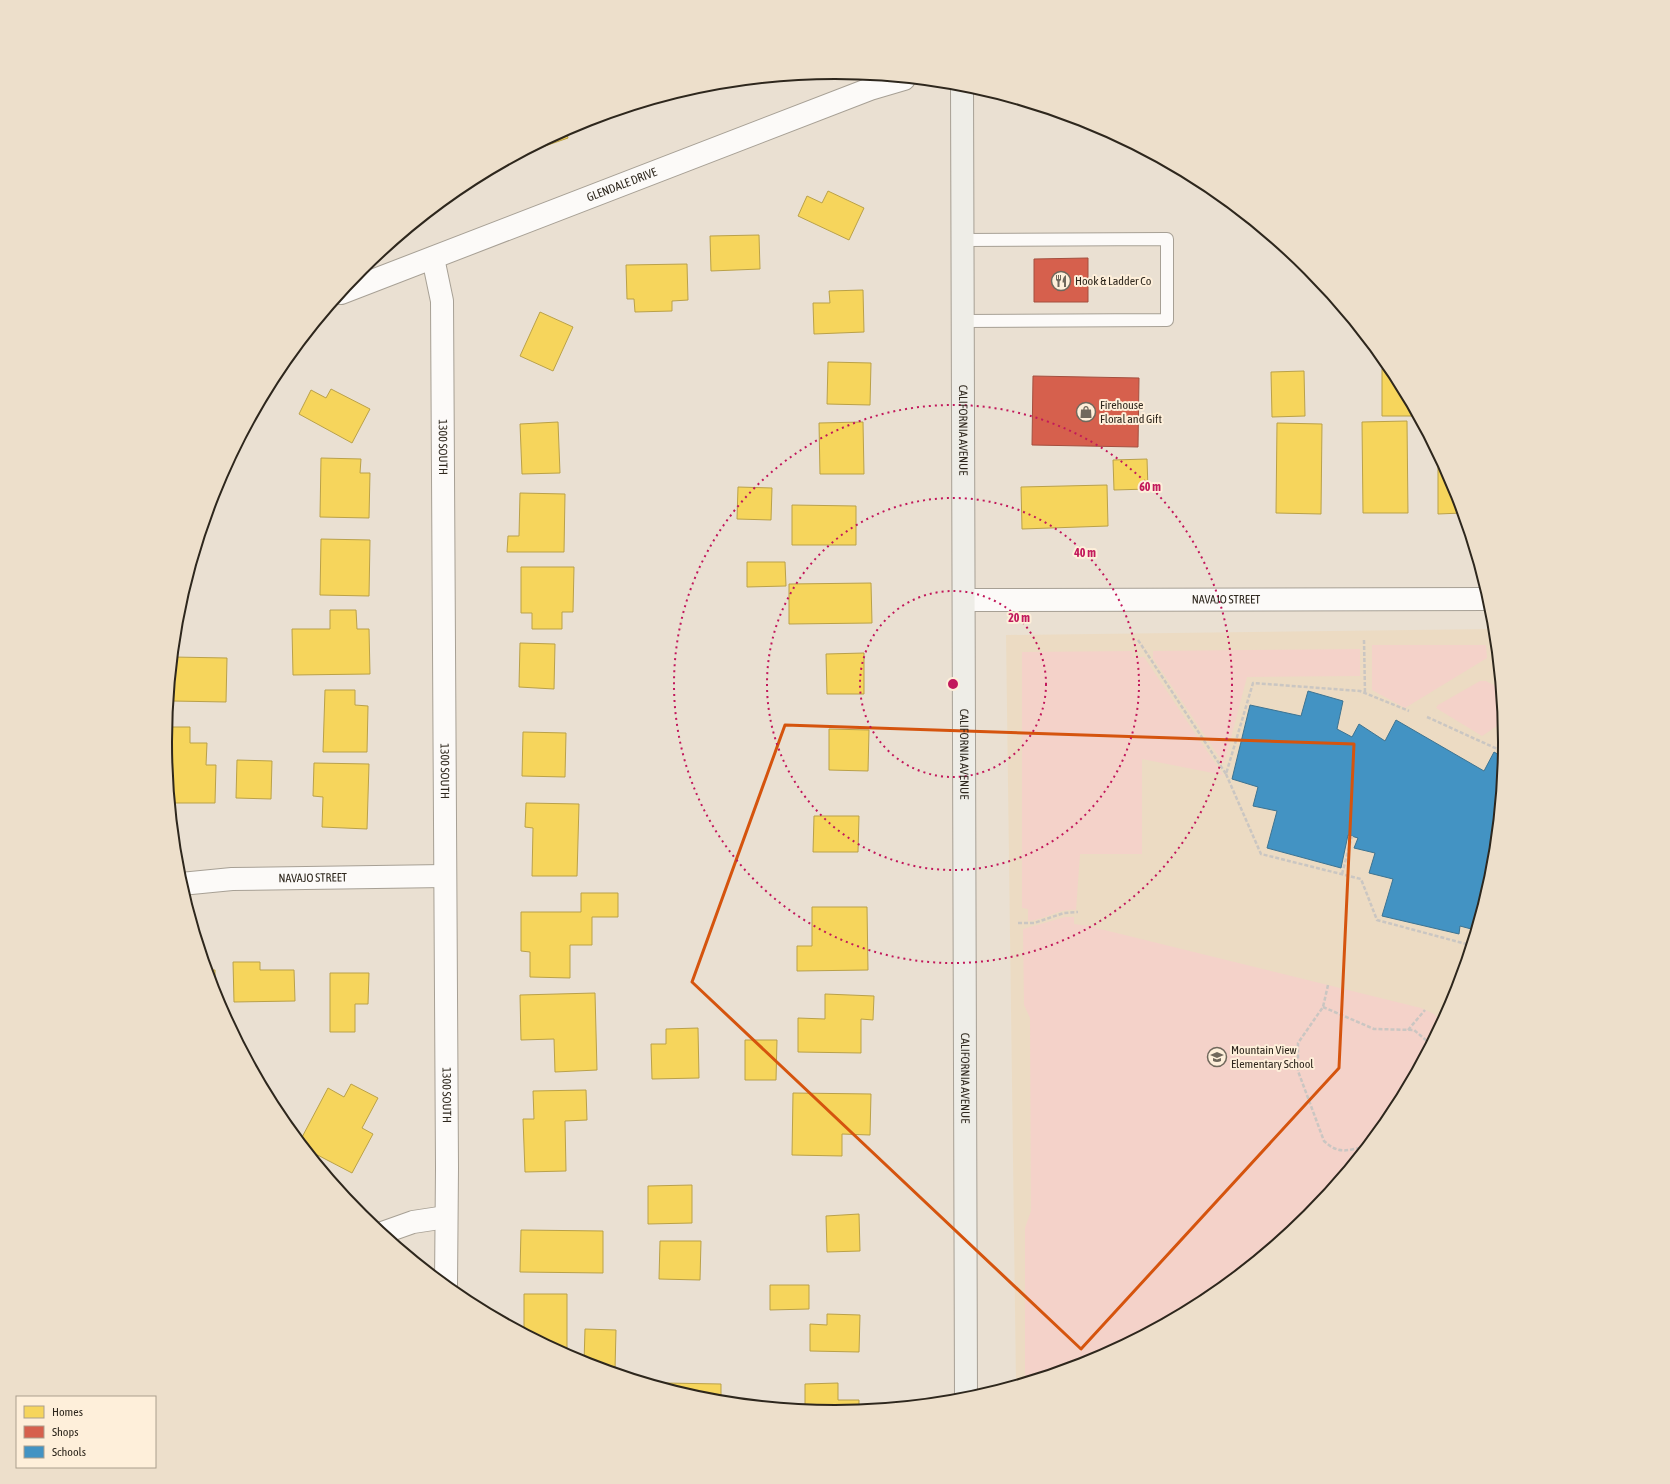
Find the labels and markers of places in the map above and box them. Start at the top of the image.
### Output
restaurant icon: Hook & Ladder Co [1050,270,1072,292]
place label: Hook & Ladder Co [1075,274,1152,288]
place label: Firehouse Floral and Gift [1100,398,1162,426]
shop icon: Firehouse Floral and Gift [1075,401,1097,423]
centre of rings [946,677,960,691]
place label: Mountain View Elementary School [1231,1043,1314,1071]
school or university icon: Mountain View Elementary School [1206,1046,1228,1068]

